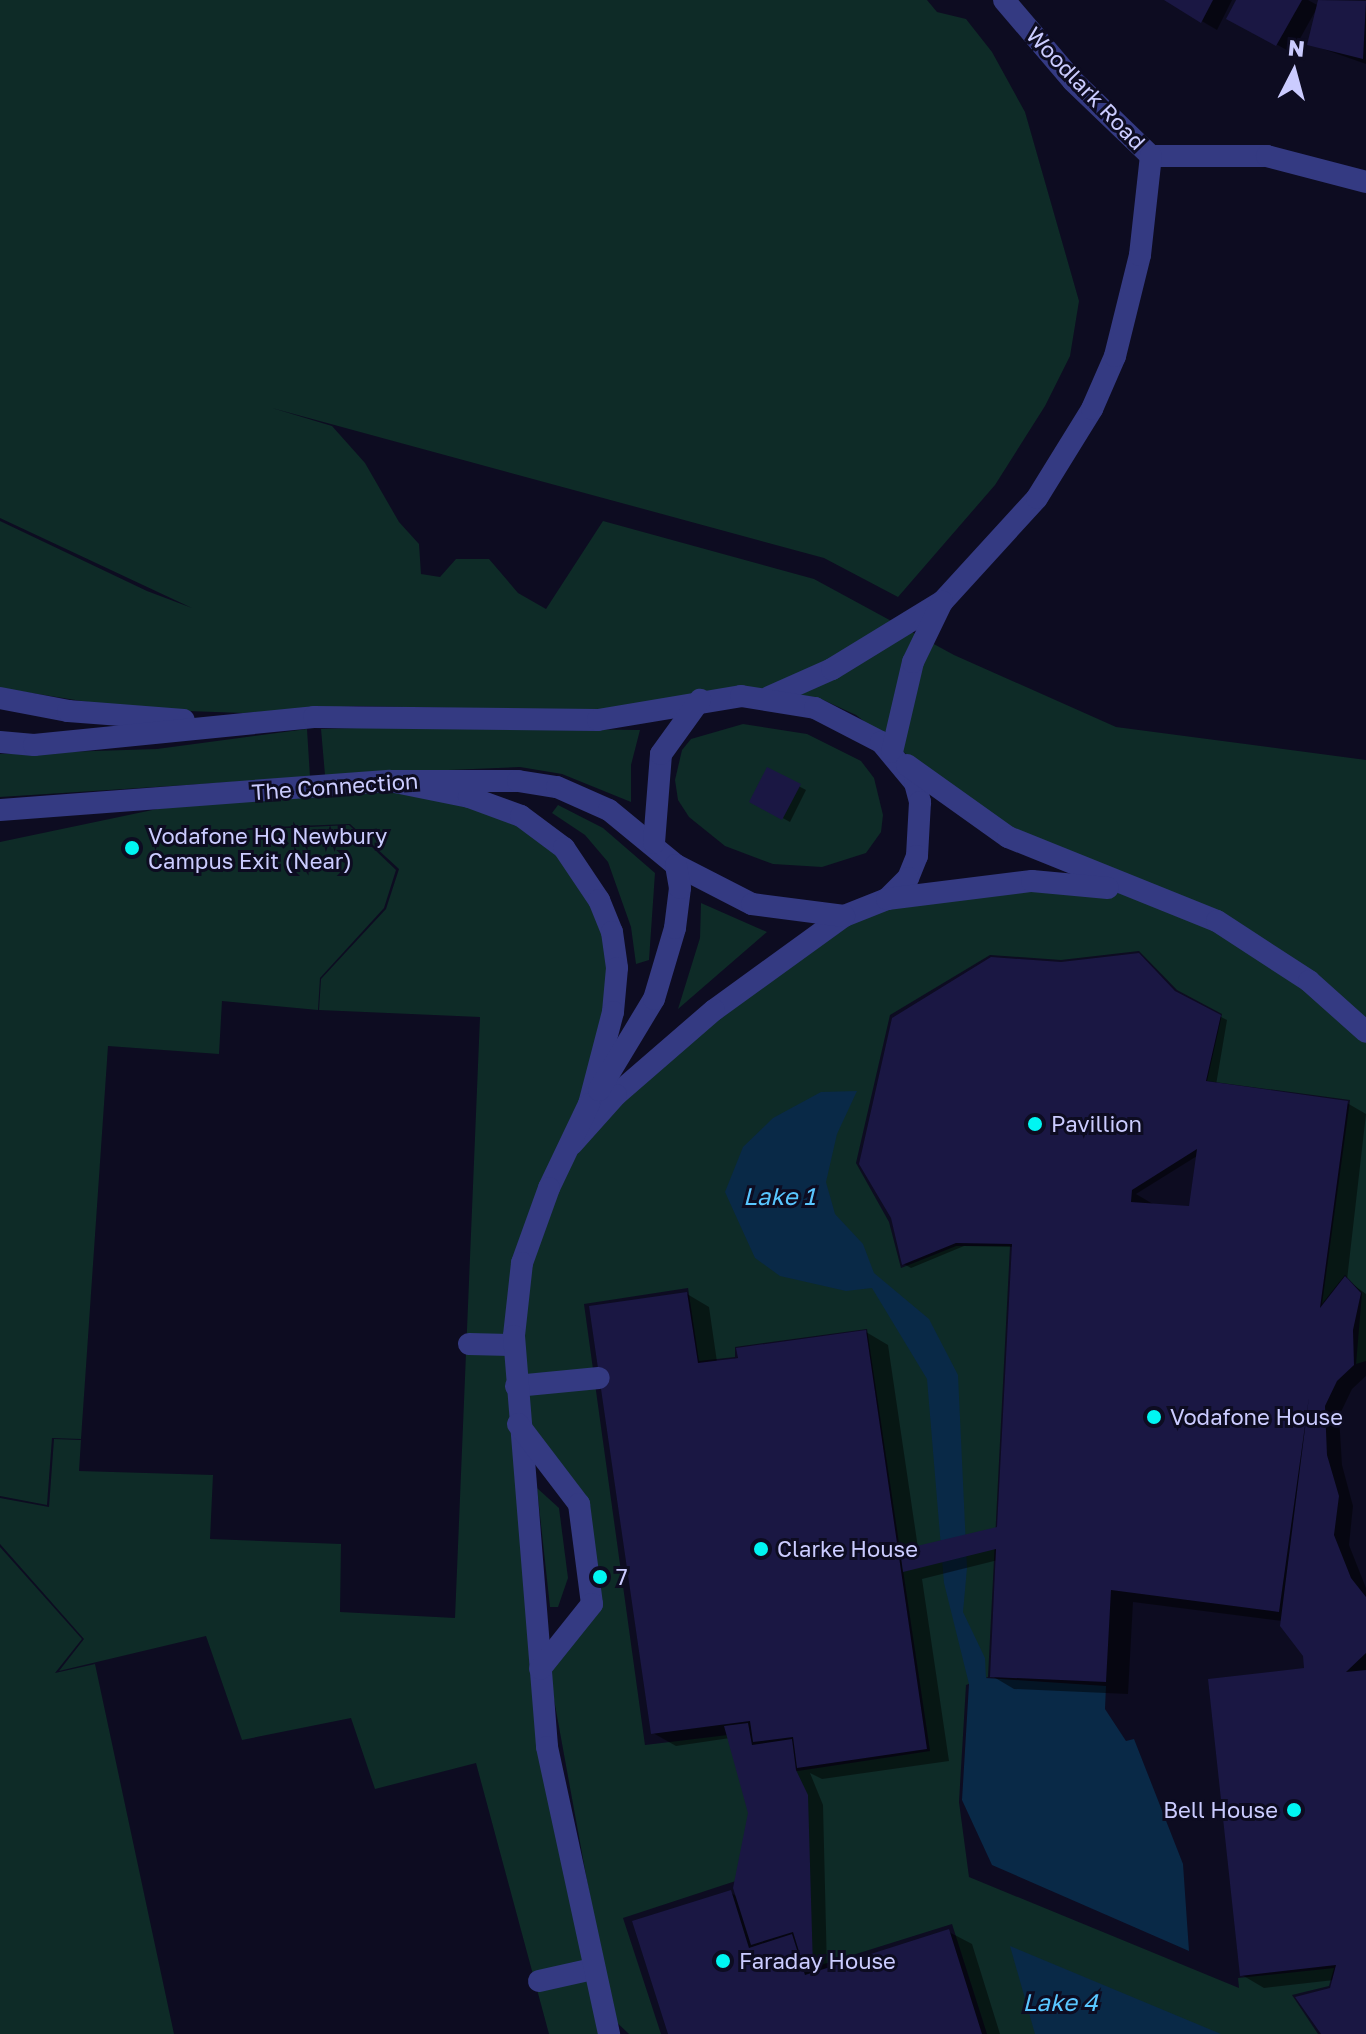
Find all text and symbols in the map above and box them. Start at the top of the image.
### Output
street label: Woodlark Road [1021,21,1151,155]
north arrow [1254,32,1334,112]
text: N [1287,33,1306,62]
street label: The Connection [251,767,419,805]
place label: Vodafone HQ Newbury Campus Exit (Near) [148,822,387,874]
marker: Vodafone HQ Newbury Campus Exit (Near) [123,839,141,857]
place label: Pavillion [1051,1111,1142,1137]
marker: Pavillion [1026,1115,1044,1133]
water label: Lake 1 [743,1182,815,1210]
place label: Vodafone House [1170,1404,1343,1430]
marker: Vodafone House [1145,1408,1163,1426]
place label: Clarke House [777,1536,918,1562]
marker: Clarke House [752,1540,770,1558]
place label: 7 [616,1564,628,1590]
marker: 7 [591,1568,609,1586]
place label: Bell House [1163,1797,1278,1823]
marker: Bell House [1285,1801,1303,1819]
place label: Faraday House [739,1948,896,1974]
marker: Faraday House [714,1952,732,1970]
water label: Lake 4 [1022,1988,1098,2016]

